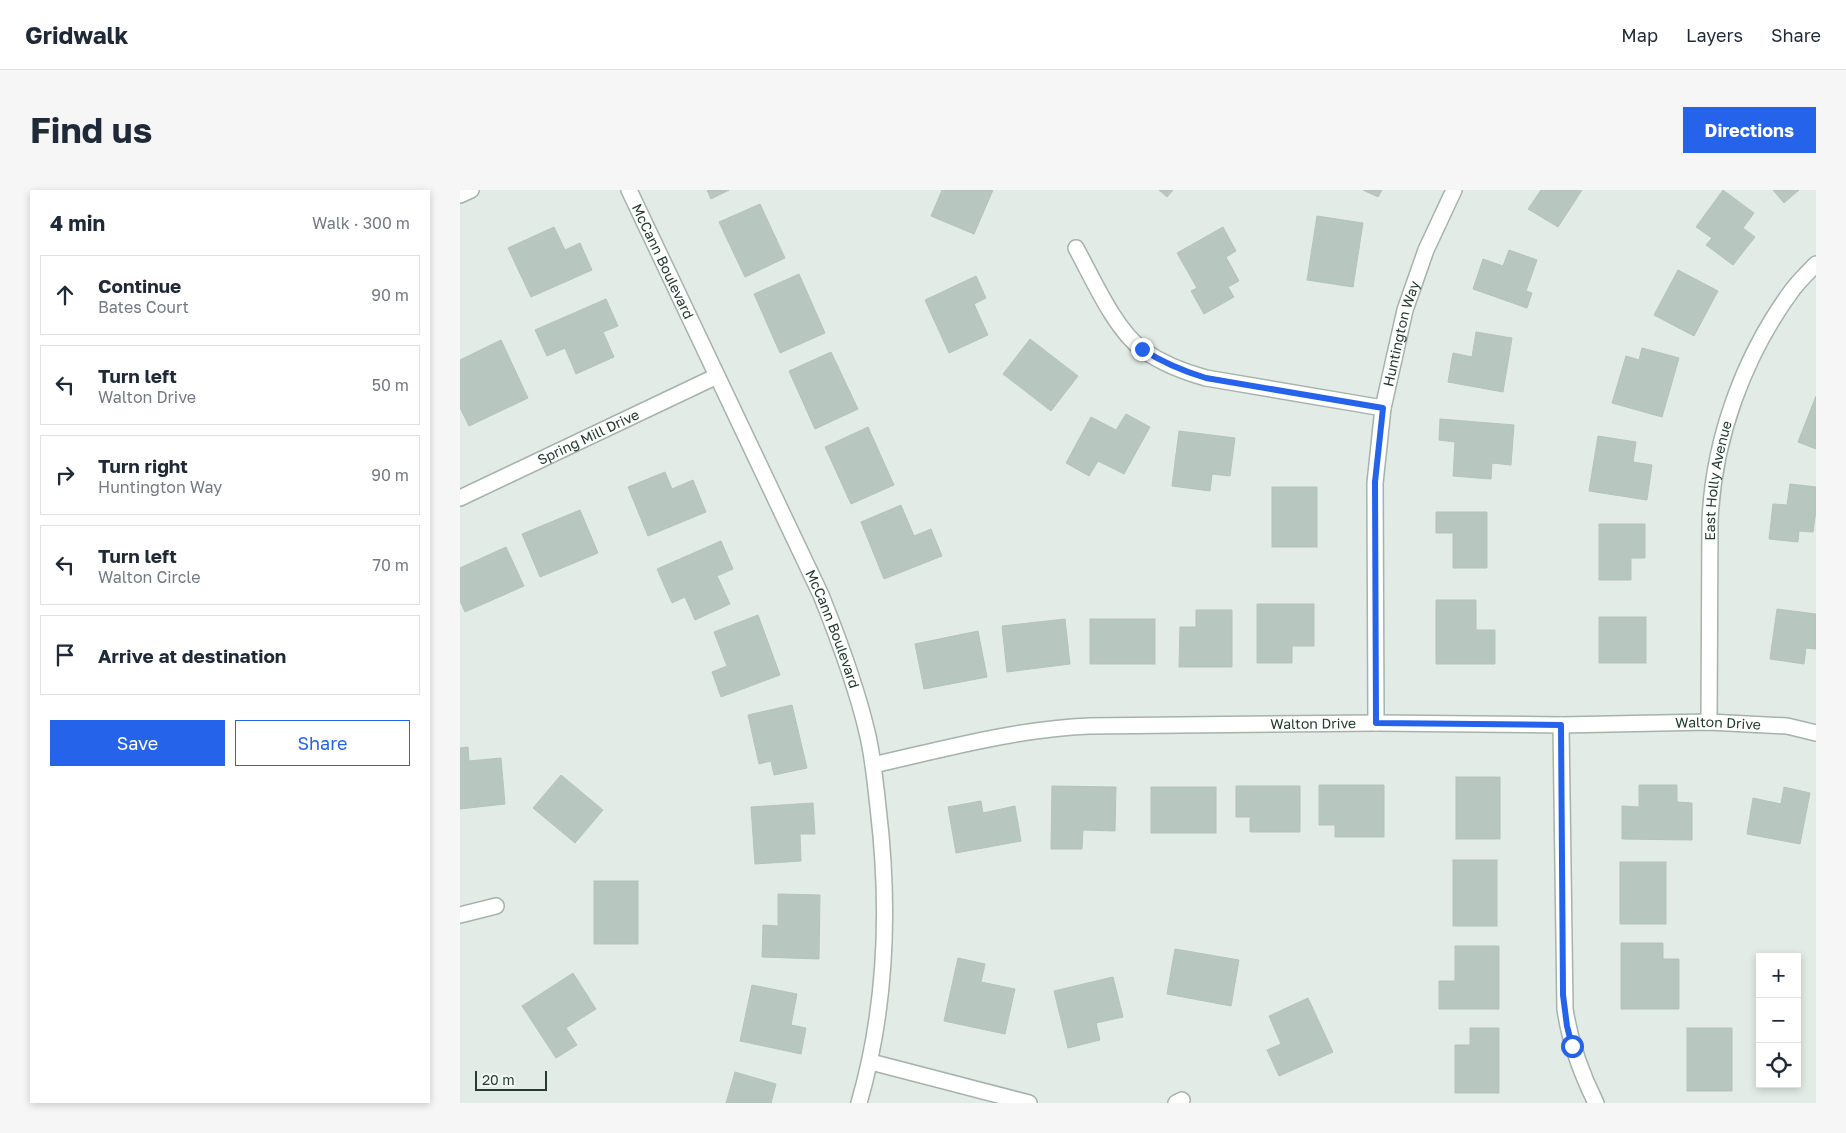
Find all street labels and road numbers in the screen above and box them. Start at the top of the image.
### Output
street label: McCann Boulevard [629,201,698,322]
street label: Huntington Way [1379,278,1423,388]
street label: Spring Mill Drive [534,405,642,468]
street label: East Holly Avenue [1701,418,1735,541]
street label: McCann Boulevard [802,567,863,690]
street label: Walton Drive [1675,713,1761,733]
street label: Walton Drive [1270,714,1356,732]

